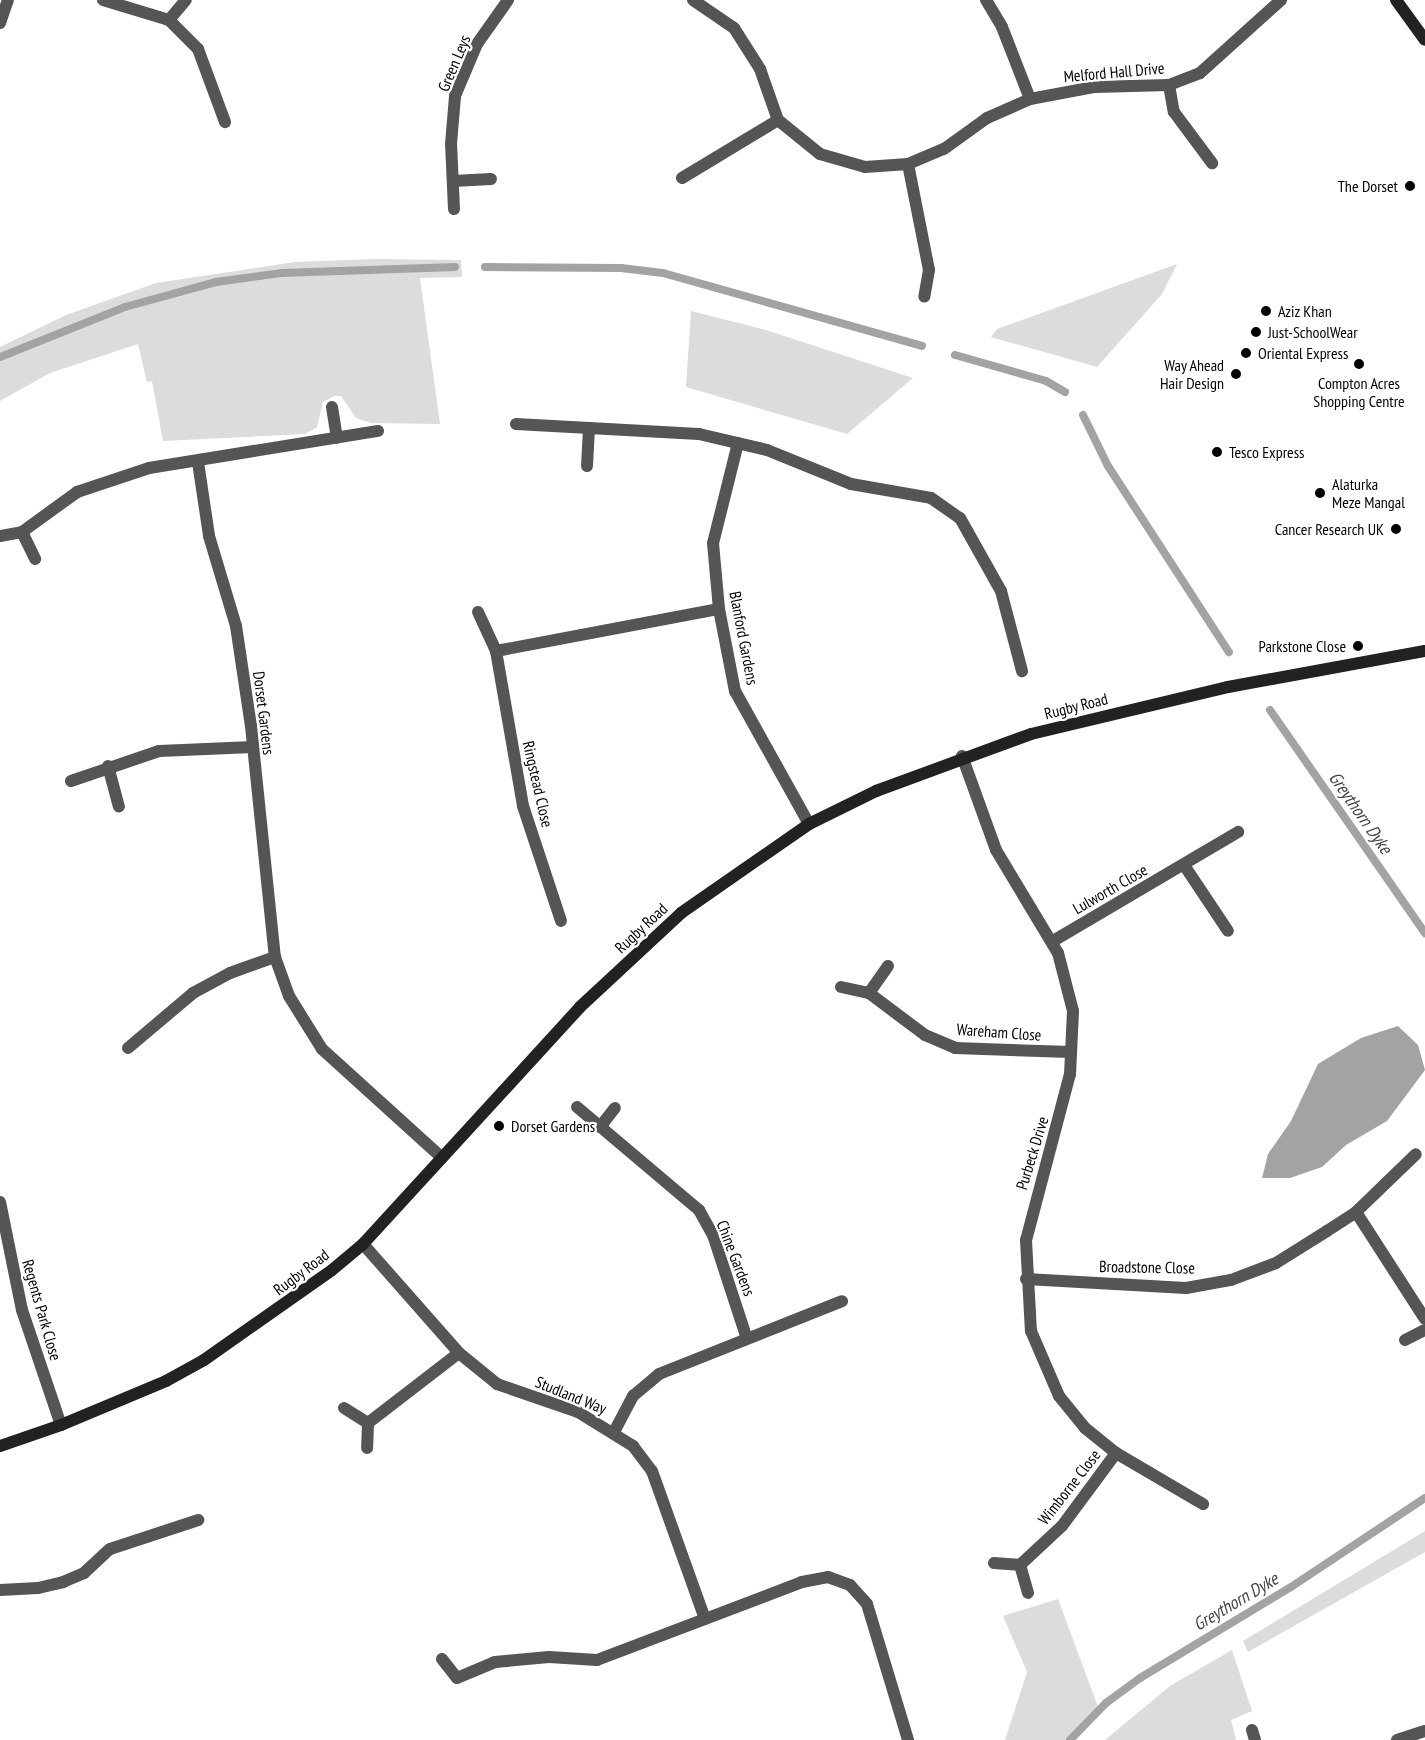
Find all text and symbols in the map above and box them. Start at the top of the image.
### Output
street label: Green Leys [434,32,474,94]
street label: Melford Hall Drive [1063,58,1165,86]
place label: The Dorset [1338,176,1398,196]
marker: The Dorset [1403,179,1417,193]
place label: Aziz Khan [1278,301,1332,321]
marker: Aziz Khan [1259,304,1273,318]
place label: Just-SchoolWear [1268,322,1358,342]
marker: Just-SchoolWear [1249,325,1263,339]
place label: Oriental Express [1258,343,1348,363]
marker: Oriental Express [1239,346,1253,360]
place label: Way Ahead Hair Design [1160,355,1224,393]
marker: Compton Acres Shopping Centre [1352,357,1366,371]
marker: Way Ahead Hair Design [1229,367,1243,381]
place label: Compton Acres Shopping Centre [1313,373,1405,411]
place label: Tesco Express [1229,442,1304,462]
marker: Tesco Express [1210,445,1224,459]
place label: Alaturka Meze Mangal [1332,474,1405,512]
marker: Alaturka Meze Mangal [1313,486,1327,500]
place label: Cancer Research UK [1275,519,1384,539]
marker: Cancer Research UK [1389,522,1403,536]
street label: Blanford Gardens [726,590,762,686]
place label: Parkstone Close [1259,636,1346,656]
marker: Parkstone Close [1351,639,1365,653]
street label: Dorset Gardens [249,670,279,756]
street label: Rugby Road [1042,689,1110,723]
street label: Ringstead Close [519,739,557,829]
water label: Greythorn Dyke [1324,768,1396,858]
street label: Lulworth Close [1069,860,1151,918]
street label: Rugby Road [611,899,671,957]
street label: Wareham Close [956,1019,1042,1045]
street label: Purbeck Drive [1012,1114,1052,1192]
place label: Dorset Gardens [511,1116,595,1136]
marker: Dorset Gardens [492,1119,506,1133]
street label: Chine Gardens [713,1217,759,1299]
street label: Rugby Road [269,1245,333,1299]
street label: Regents Park Close [18,1257,66,1363]
street label: Broadstone Close [1099,1257,1195,1277]
street label: Studland Way [533,1372,609,1418]
street label: Wimborne Close [1034,1446,1104,1528]
water label: Greythorn Dyke [1190,1568,1282,1636]

